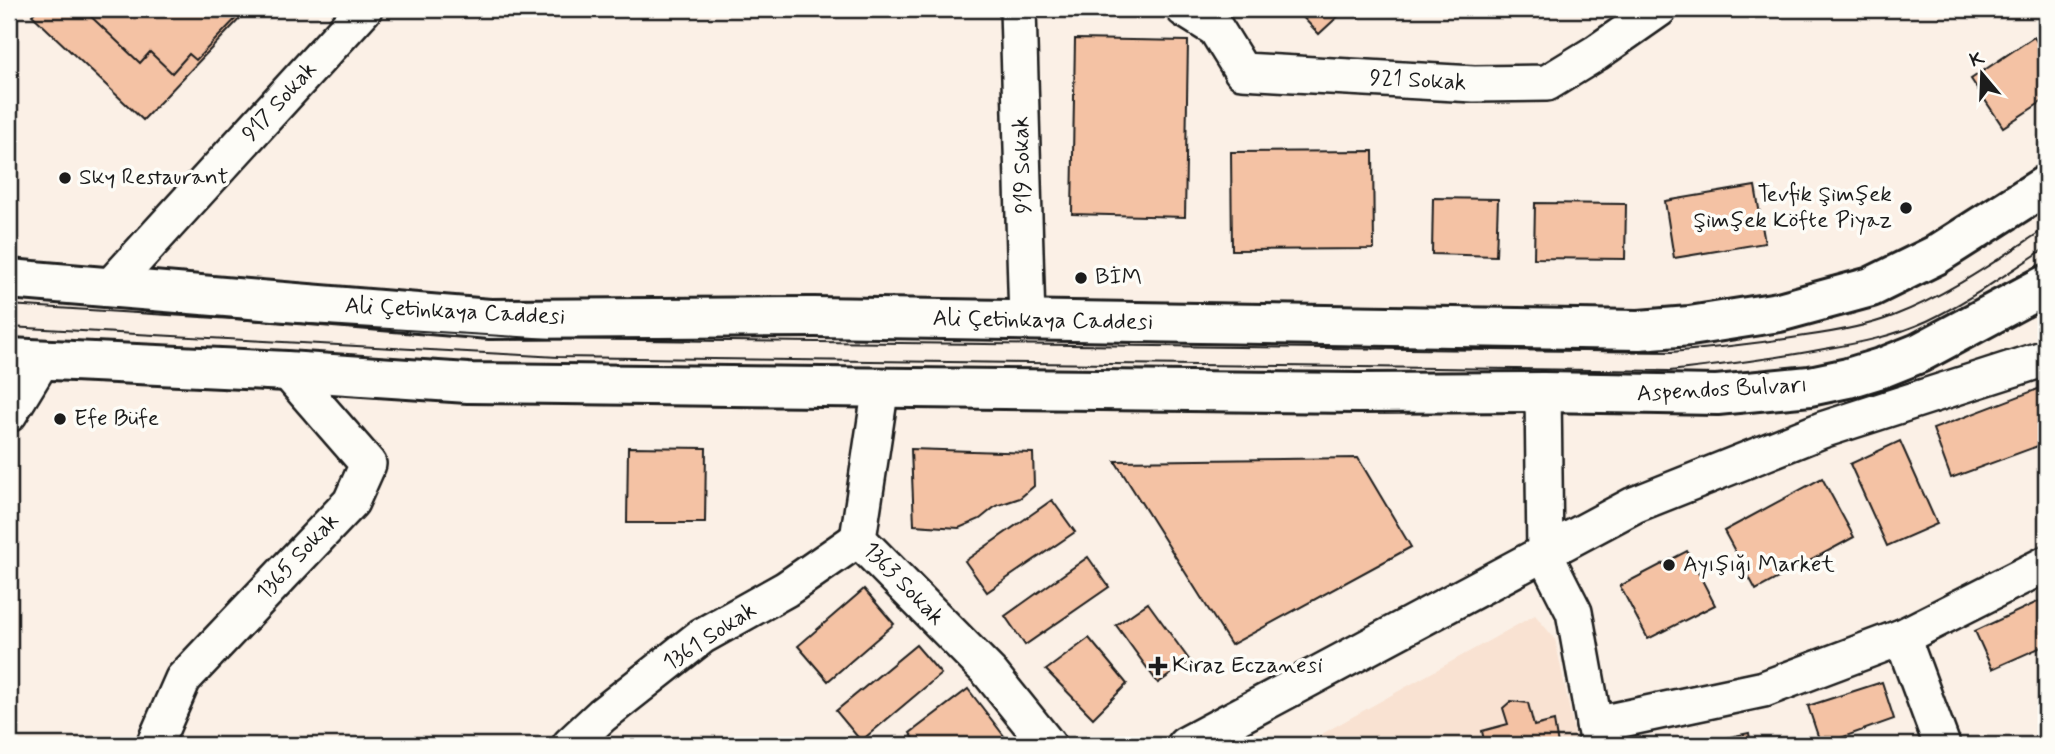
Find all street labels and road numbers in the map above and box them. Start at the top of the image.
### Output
street label: 917 Sokak [236,55,324,149]
street label: 921 Sokak [1369,63,1467,99]
street label: 919 Sokak [1006,116,1040,214]
street label: Ali Çetinkaya Caddesi [344,291,566,333]
street label: Ali Çetinkaya Caddesi [932,304,1154,338]
street label: Aspendos Bulvarı [1636,371,1808,409]
street label: 1365 Sokak [250,507,346,607]
street label: 1363 Sokak [856,536,950,632]
street label: 1361 Sokak [658,596,762,678]

